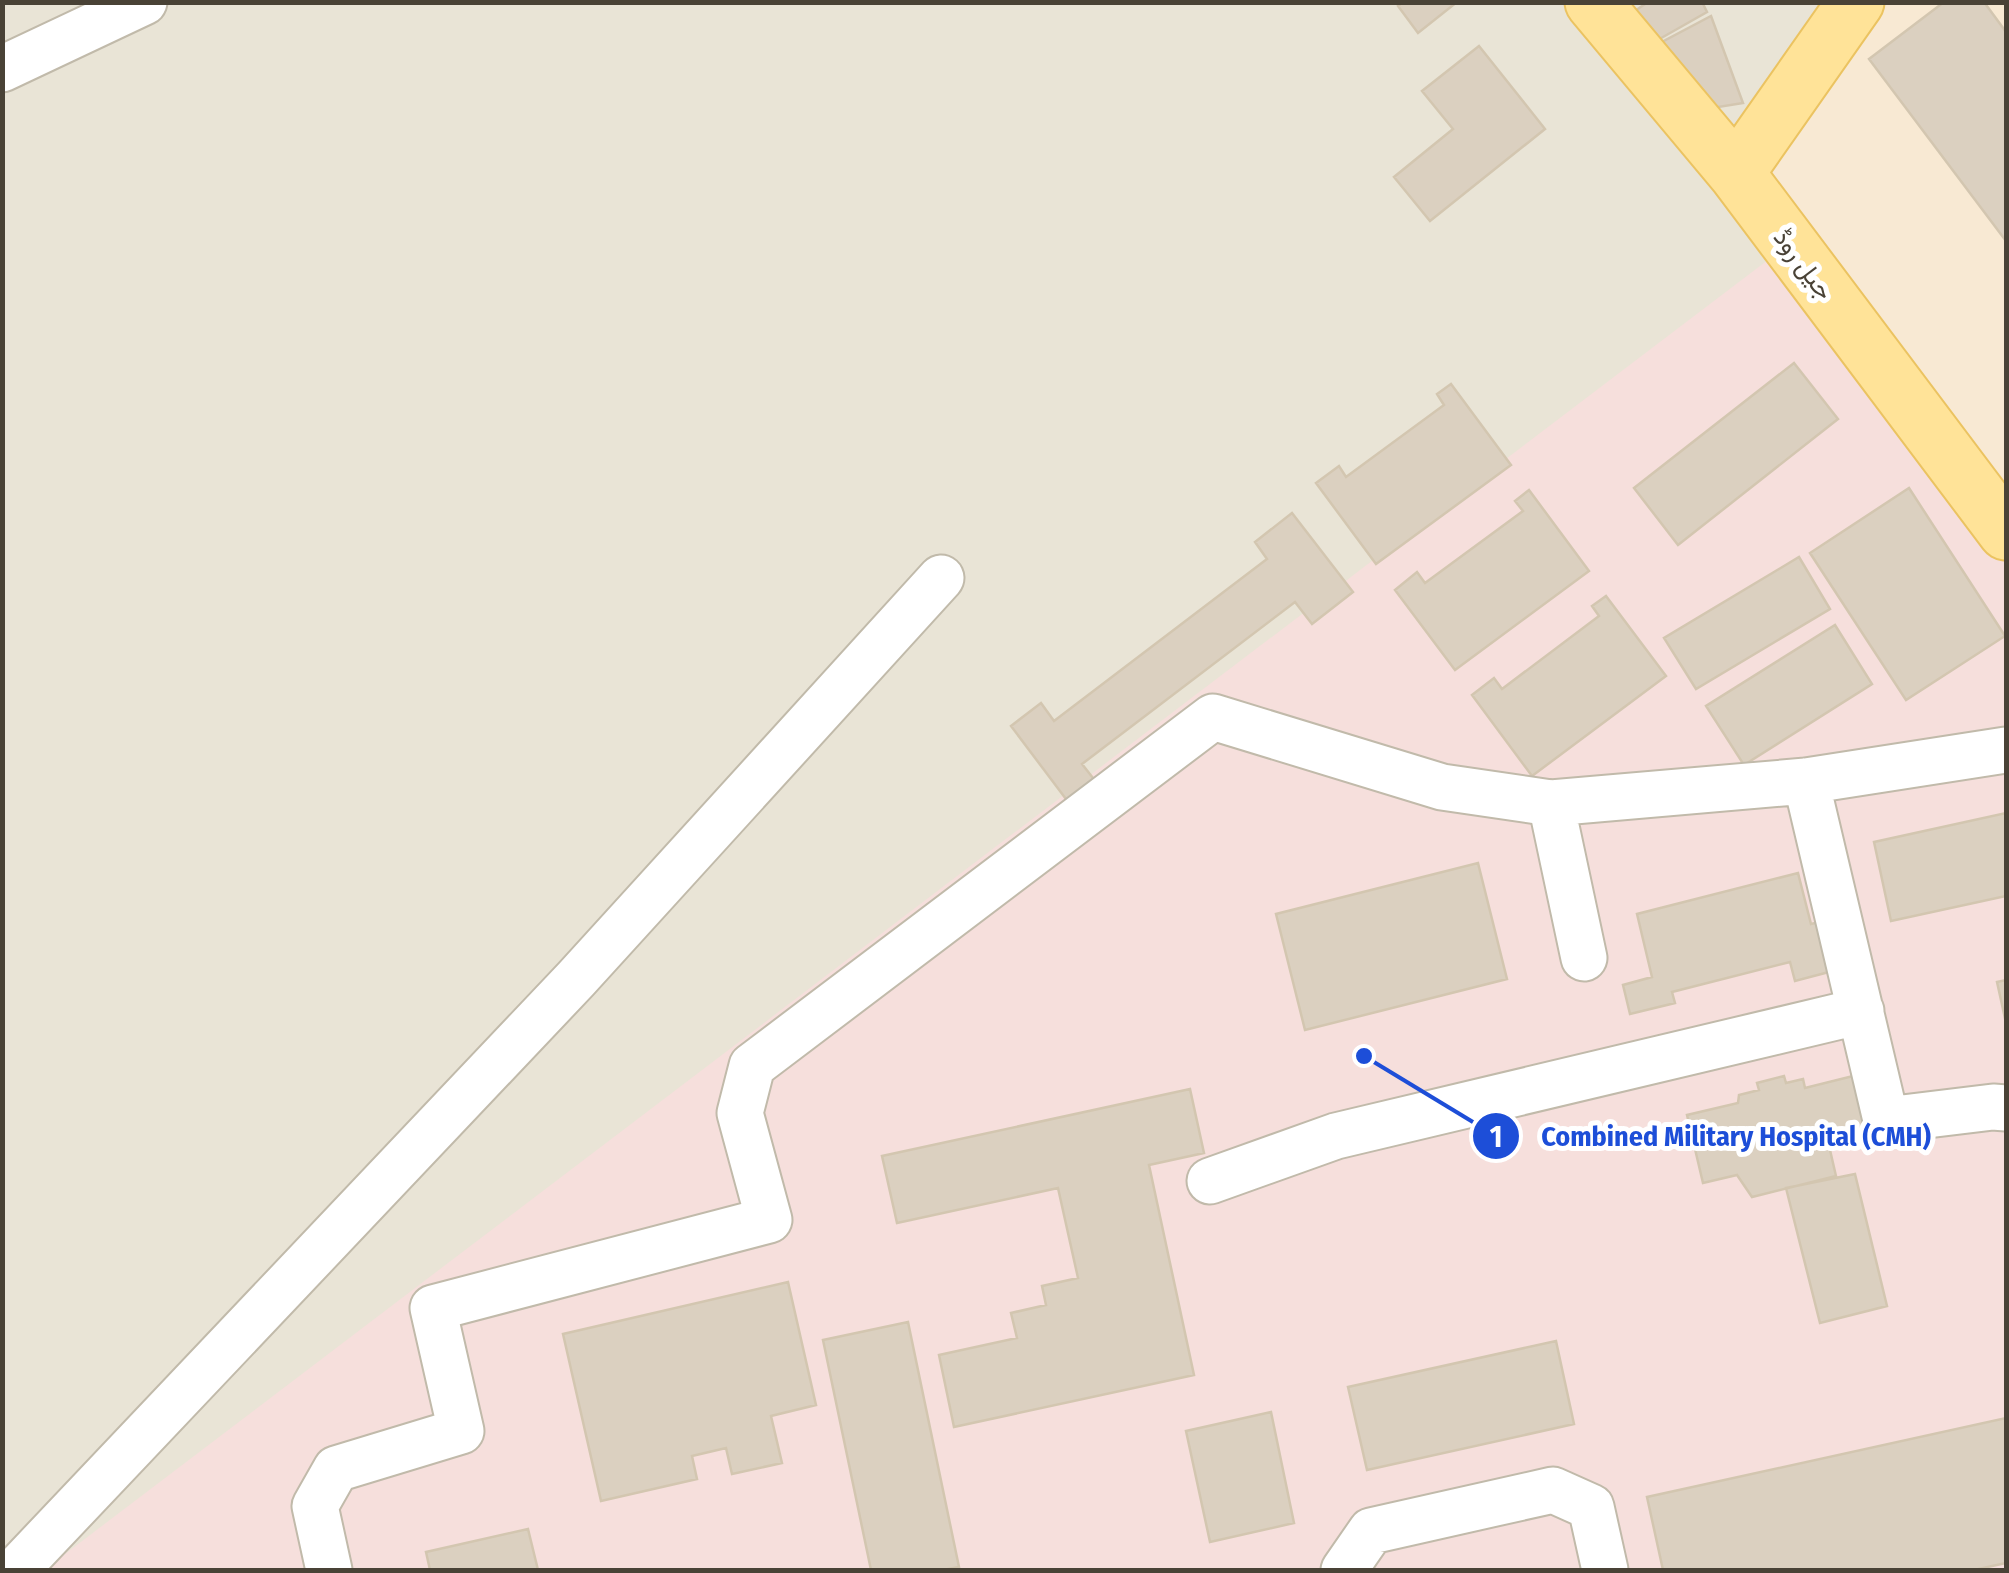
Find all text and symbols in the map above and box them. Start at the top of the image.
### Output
street label: جیل روڈ [1767,223,1839,306]
callout: Combined Military Hospital (CMH) [1471,1107,1951,1165]
text: 1 [1490,1119,1502,1155]
text: Combined Military Hospital (CMH) [1541,1120,1931,1153]

